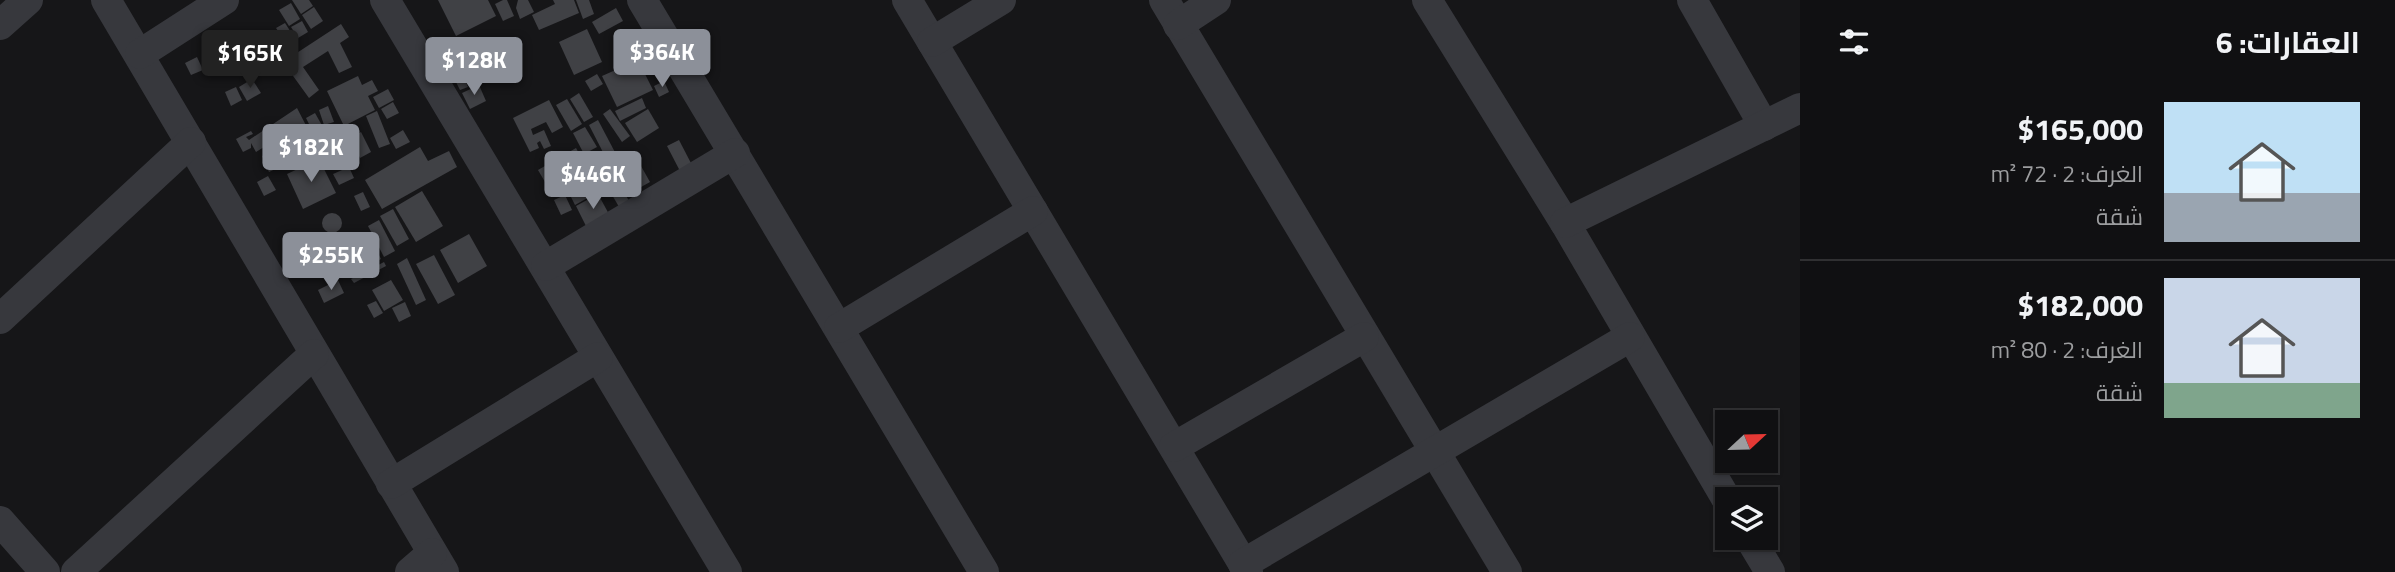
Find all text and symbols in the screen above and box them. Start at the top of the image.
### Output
text: العقارات: 6 [2216,19,2360,65]
icon: filters [1835,23,1873,61]
pin: $364K [613,29,711,89]
pin: $165K [201,31,299,90]
text: $364K [629,34,695,69]
text: $165K [217,35,283,70]
pin: $128K [425,38,523,97]
text: $128K [441,42,507,77]
text: $165,000 [2018,106,2143,152]
pin: $182K [262,124,360,184]
text: $182K [278,129,344,164]
icon: home [2220,130,2304,214]
pin: $446K [544,152,642,211]
text: $446K [560,156,626,191]
text: الغرف: 2 · 72 m² [1991,156,2143,191]
text: شقة [2096,199,2143,234]
pin: $255K [282,232,380,292]
text: $255K [298,237,364,272]
text: $182,000 [2018,282,2143,328]
icon: home [2220,306,2304,390]
text: الغرف: 2 · 80 m² [1991,332,2143,367]
text: شقة [2096,375,2143,410]
north arrow [1715,410,1778,472]
map controls [1715,410,1778,550]
button: layers [1715,487,1778,550]

